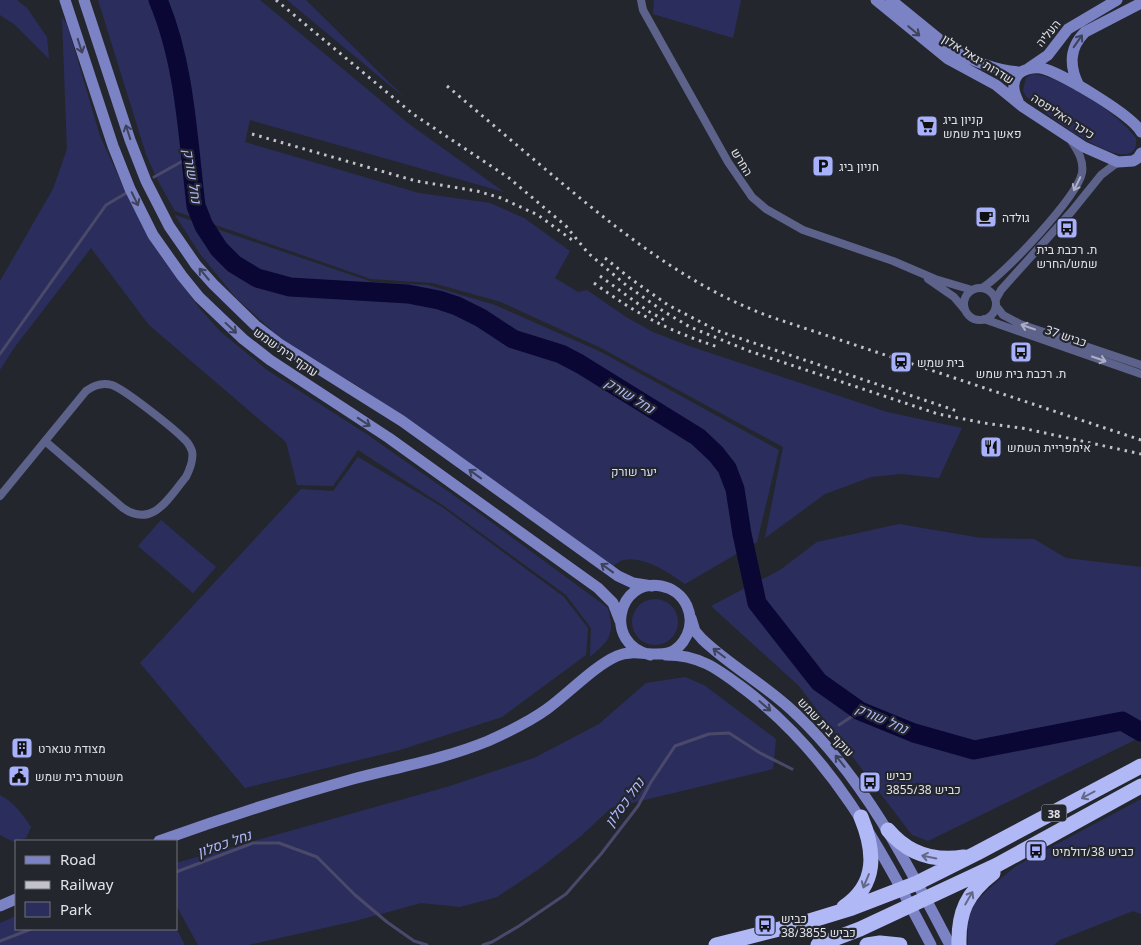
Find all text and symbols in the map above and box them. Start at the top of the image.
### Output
street label: העליה [1032,16,1064,50]
one-way arrow [907,26,920,37]
street label: שדרות יגאל אלון [939,30,1017,88]
one-way arrow [1073,34,1083,48]
one-way arrow [76,38,86,54]
street label: כיכר האליפסה [1028,89,1098,143]
place label: קניון ביג פאשן בית שמש [943,111,1022,142]
supermarket icon: קניון ביג פאשן בית שמש [915,114,939,138]
one-way arrow [122,125,132,141]
street label: החרש [727,145,757,179]
water label: נחל שורק [179,147,207,206]
parking icon: חניון ביג [811,154,835,178]
place label: חניון ביג [839,158,879,175]
one-way arrow [1072,176,1082,191]
one-way arrow [130,191,140,206]
cafe icon: גולדה [974,205,998,229]
place label: גולדה [1002,209,1030,226]
bus stop icon: ת. רכבת בית שמש/החרש [1055,216,1079,240]
place label: ת. רכבת בית שמש/החרש [1037,241,1097,272]
one-way arrow [199,268,210,281]
street label: כביש 37 [1043,321,1089,351]
one-way arrow [225,322,238,334]
one-way arrow [1021,322,1037,331]
street label: עוקף בית שמש [250,323,322,381]
bus stop icon: ת. רכבת בית שמש [1009,340,1033,364]
station icon: בית שמש [889,350,913,374]
place label: בית שמש [917,354,965,371]
one-way arrow [1090,355,1106,364]
place label: ת. רכבת בית שמש [976,365,1066,382]
water label: נחל שורק [602,372,659,418]
one-way arrow [357,417,371,427]
restaurant icon: אימפריית השמש [979,435,1003,459]
place label: אימפריית השמש [1007,439,1091,456]
park label: יער שורק [611,463,657,480]
one-way arrow [468,469,482,479]
one-way arrow [601,563,614,574]
one-way arrow [712,648,726,658]
street label: עוקף בית שמש [794,694,858,760]
water label: נחל שורק [853,698,912,738]
one-way arrow [758,700,771,711]
building icon: מצודת טגארט [10,736,34,760]
place label: מצודת טגארט [38,740,106,757]
one-way arrow [834,755,845,768]
public building icon: משטרת בית שמש [7,764,31,788]
place label: כביש 3855/כביש 38 [886,767,961,798]
place label: משטרת בית שמש [35,768,123,785]
bus stop icon: כביש 3855/כביש 38 [858,770,882,794]
water label: נחל כסלון [600,773,649,830]
one-way arrow [1081,790,1095,800]
road number: 38 [1042,804,1066,821]
water label: נחל כסלון [194,825,255,861]
bus stop icon: כביש 38/דולמיט [1024,839,1048,863]
legend [15,840,178,930]
place label: כביש 38/דולמיט [1052,843,1134,860]
text: Road [60,849,96,869]
one-way arrow [922,852,938,861]
one-way arrow [860,873,870,888]
text: Railway [60,874,114,894]
one-way arrow [964,891,974,906]
text: Park [60,899,92,919]
place label: כביש 38/כביש 3855 [781,910,856,941]
bus stop icon: כביש 38/כביש 3855 [753,913,777,937]

